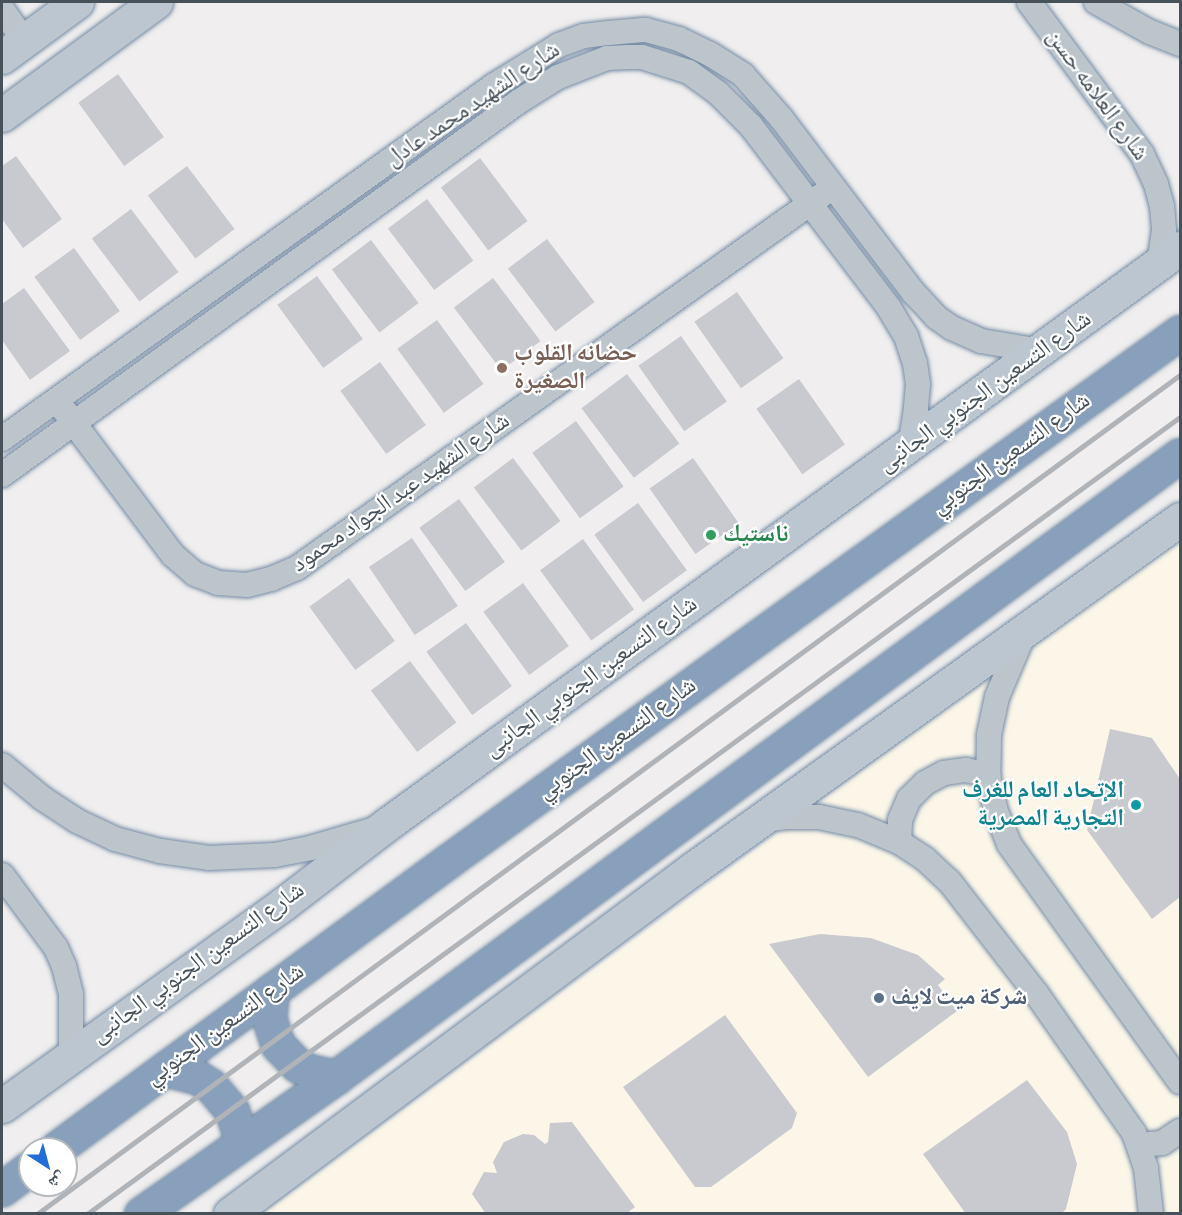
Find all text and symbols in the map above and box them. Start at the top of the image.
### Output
street label: شارع العلامه حسن [1040,23,1154,167]
street label: شارع الشهيد محمد عادل [380,36,566,174]
street label: شارع التسعين الجنوبي الجانبى [873,305,1097,479]
place label: حضانه القلوب الصغيرة [514,340,637,396]
marker: حضانه القلوب الصغيرة [495,361,509,375]
street label: شارع التسعين الجنوبي [926,387,1096,521]
street label: شارع الشهيد عبد الجواد محمود [286,407,516,579]
place label: ناستيك [723,521,788,549]
marker: ناستيك [704,528,718,542]
street label: شارع التسعين الجنوبي الجانبى [479,590,703,764]
street label: شارع التسعين الجنوبي [532,672,702,806]
place label: الإتحاد العام للغرف التجارية المصرية [962,777,1124,833]
marker: الإتحاد العام للغرف التجارية المصرية [1129,798,1143,812]
street label: شارع التسعين الجنوبي الجانبى [86,876,310,1050]
street label: شارع التسعين الجنوبي [140,958,310,1092]
place label: شركة ميت لايف [891,984,1027,1012]
marker: شركة ميت لايف [872,991,886,1005]
north arrow [18,1137,78,1197]
text: ش [46,1168,69,1191]

